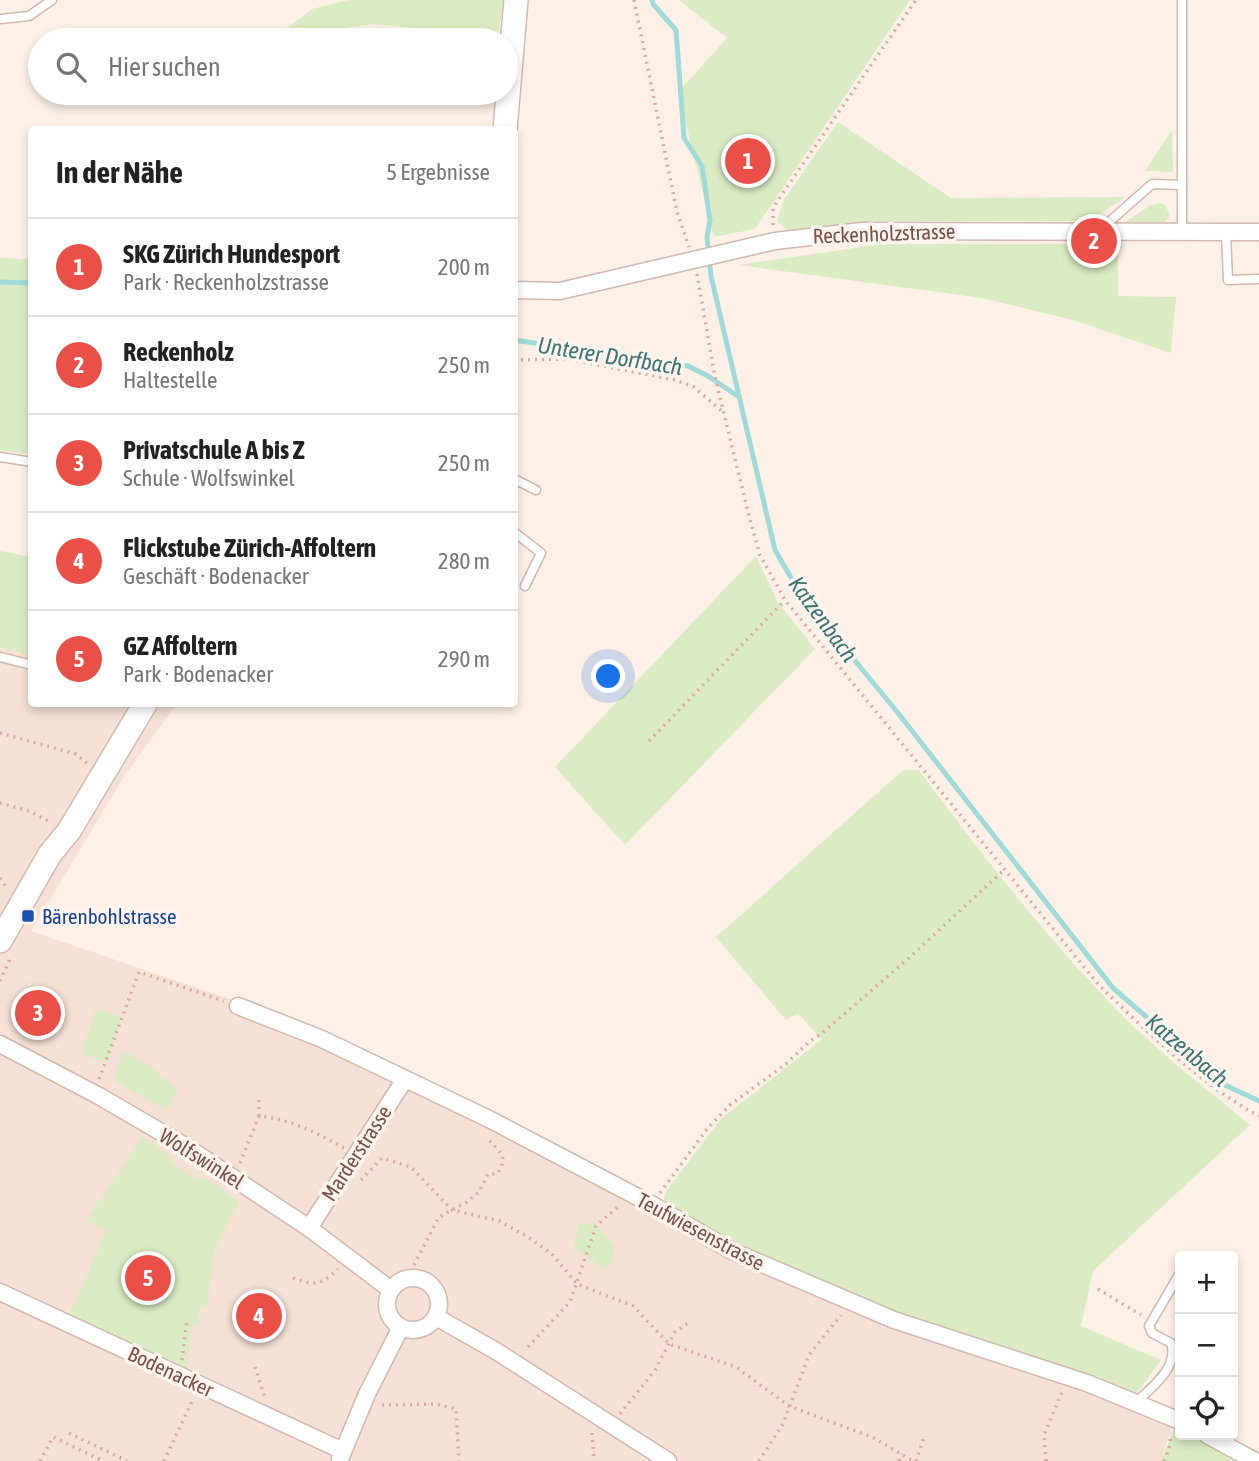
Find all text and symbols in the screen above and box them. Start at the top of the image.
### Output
search box [28,28,518,105]
icon: search [52,48,90,86]
text: Hier suchen [108,52,221,82]
pin: 1 [725,135,771,187]
text: In der Nähe [56,155,183,189]
text: 5 Ergebnisse [386,159,490,185]
pin: 2 [1071,215,1117,267]
street label: Reckenholzstrasse [812,219,956,247]
text: SKG Zürich Hundesport [123,239,340,269]
text: 1 [74,254,84,280]
text: 200 m [438,254,490,280]
text: Park · Reckenholzstrasse [123,269,329,295]
water label: Unterer Dorfbach [536,332,684,380]
text: Reckenholz [123,337,234,367]
text: 2 [74,352,84,378]
text: 250 m [438,352,490,378]
text: Haltestelle [123,367,217,393]
text: Privatschule A bis Z [123,435,304,465]
text: 3 [74,450,84,476]
text: 250 m [438,450,490,476]
text: Schule · Wolfswinkel [123,465,295,491]
text: Flickstube Zürich-Affoltern [123,533,376,563]
text: 4 [74,548,84,574]
text: 280 m [438,548,490,574]
text: Geschäft · Bodenacker [123,563,309,589]
water label: Katzenbach [783,571,863,667]
text: GZ Affoltern [123,631,237,661]
text: 5 [74,646,84,672]
text: 290 m [438,646,490,672]
your location [591,659,625,693]
text: Park · Bodenacker [123,661,273,687]
place label: Bärenbohlstrasse [42,904,177,928]
marker: Bärenbohlstrasse [20,908,36,924]
pin: 3 [15,987,61,1039]
water label: Katzenbach [1141,1008,1233,1092]
street label: Marderstrasse [316,1101,396,1205]
street label: Wolfswinkel [155,1123,249,1193]
street label: Teufwiesenstrasse [633,1187,769,1275]
map controls [1175,1251,1238,1440]
button: + [1175,1251,1238,1314]
pin: 5 [125,1252,171,1304]
pin: 4 [236,1290,282,1342]
button: − [1175,1314,1238,1377]
street label: Bodenacker [124,1341,218,1402]
button: locate [1175,1377,1238,1440]

